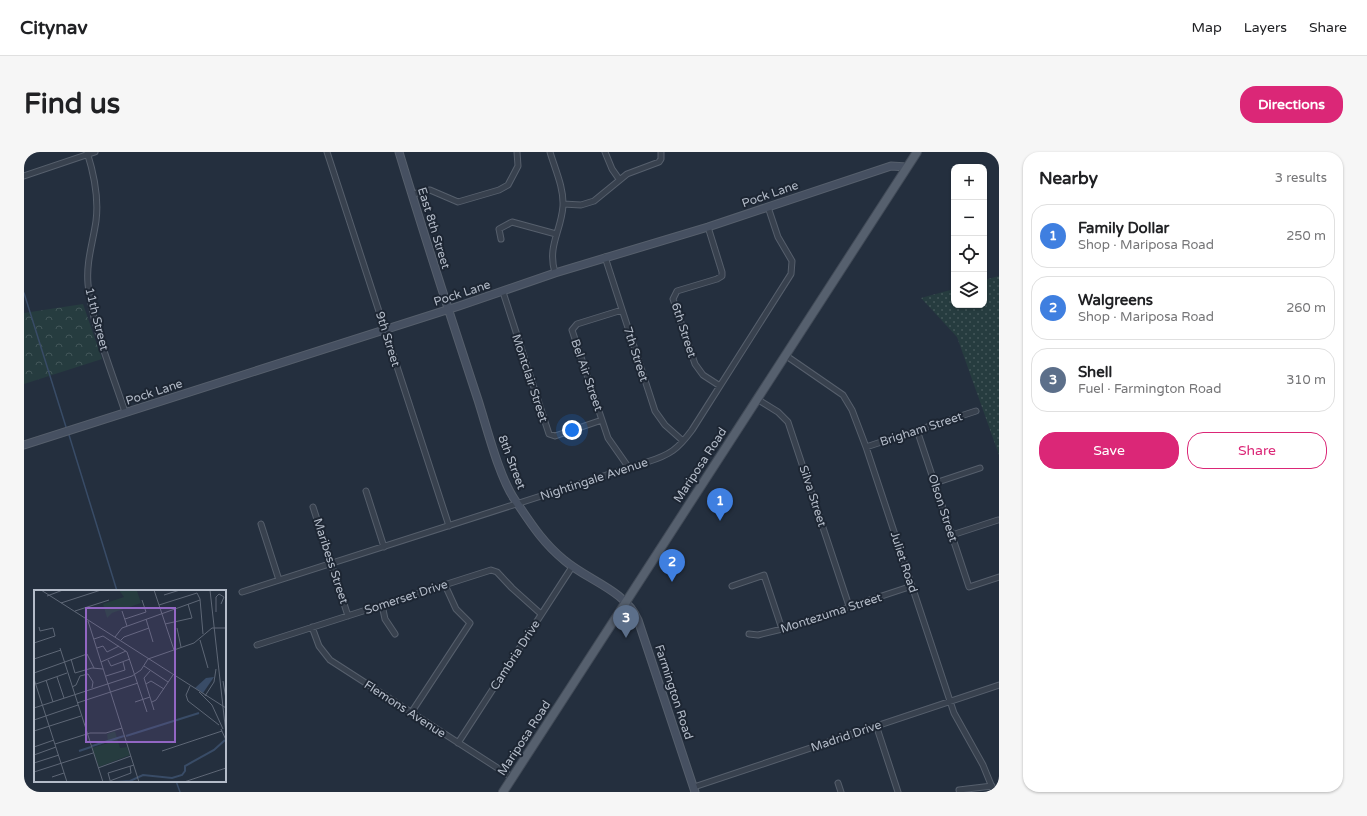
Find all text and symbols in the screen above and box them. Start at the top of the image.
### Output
text: Citynav [20,17,87,39]
text: Map [1192,19,1222,36]
text: Layers [1244,19,1287,36]
text: Share [1309,19,1347,36]
button: Directions [1240,86,1343,123]
text: Find us [24,87,120,121]
map controls [951,164,987,308]
button: + [951,164,987,200]
text: Nearby [1039,168,1098,189]
text: 3 results [1275,170,1327,186]
street label: Pock Lane [740,178,800,210]
street label: East 8th Street [415,186,453,271]
button: − [951,200,987,236]
text: Family Dollar [1078,219,1169,237]
text: 1 [1049,228,1057,244]
text: 250 m [1286,228,1326,244]
button: locate [951,236,987,272]
text: Shop · Mariposa Road [1078,237,1214,253]
button: layers [951,272,987,308]
street label: Pock Lane [432,277,492,309]
street label: 11th Street [82,286,112,352]
text: Walgreens [1078,291,1153,309]
text: 2 [1049,300,1057,316]
text: 260 m [1286,300,1326,316]
street label: 6th Street [669,301,700,360]
text: Shop · Mariposa Road [1078,309,1214,325]
street label: 9th Street [373,310,403,369]
street label: 7th Street [621,325,652,384]
street label: Montclair Street [509,332,551,424]
street label: Bel Air Street [568,337,606,413]
text: Shell [1078,363,1112,381]
text: 3 [1049,372,1057,388]
text: 310 m [1286,372,1326,388]
street label: Pock Lane [124,376,184,408]
text: Fuel · Farmington Road [1078,381,1221,397]
street label: Brigham Street [878,409,964,449]
your location [562,420,582,440]
street label: Mariposa Road [671,425,729,505]
button: Save [1039,432,1179,469]
button: Share [1187,432,1327,469]
street label: 8th Street [495,433,529,491]
street label: Nightingale Avenue [538,455,650,503]
street label: Silva Street [796,464,830,529]
street label: Olson Street [925,472,961,544]
pin: 1 [707,488,733,521]
street label: Maribess Street [311,516,352,606]
street label: Juliet Road [888,530,920,594]
pin: 2 [659,549,685,582]
street label: Somerset Drive [363,577,450,617]
inset map [34,590,226,782]
street label: Montezuma Street [779,590,884,636]
pin: 3 [613,605,639,638]
street label: Cambria Drive [487,617,543,693]
street label: Farmington Road [652,643,696,741]
street label: Flemons Avenue [362,677,449,741]
street label: Mariposa Road [495,698,553,778]
street label: Madrid Drive [809,717,883,755]

